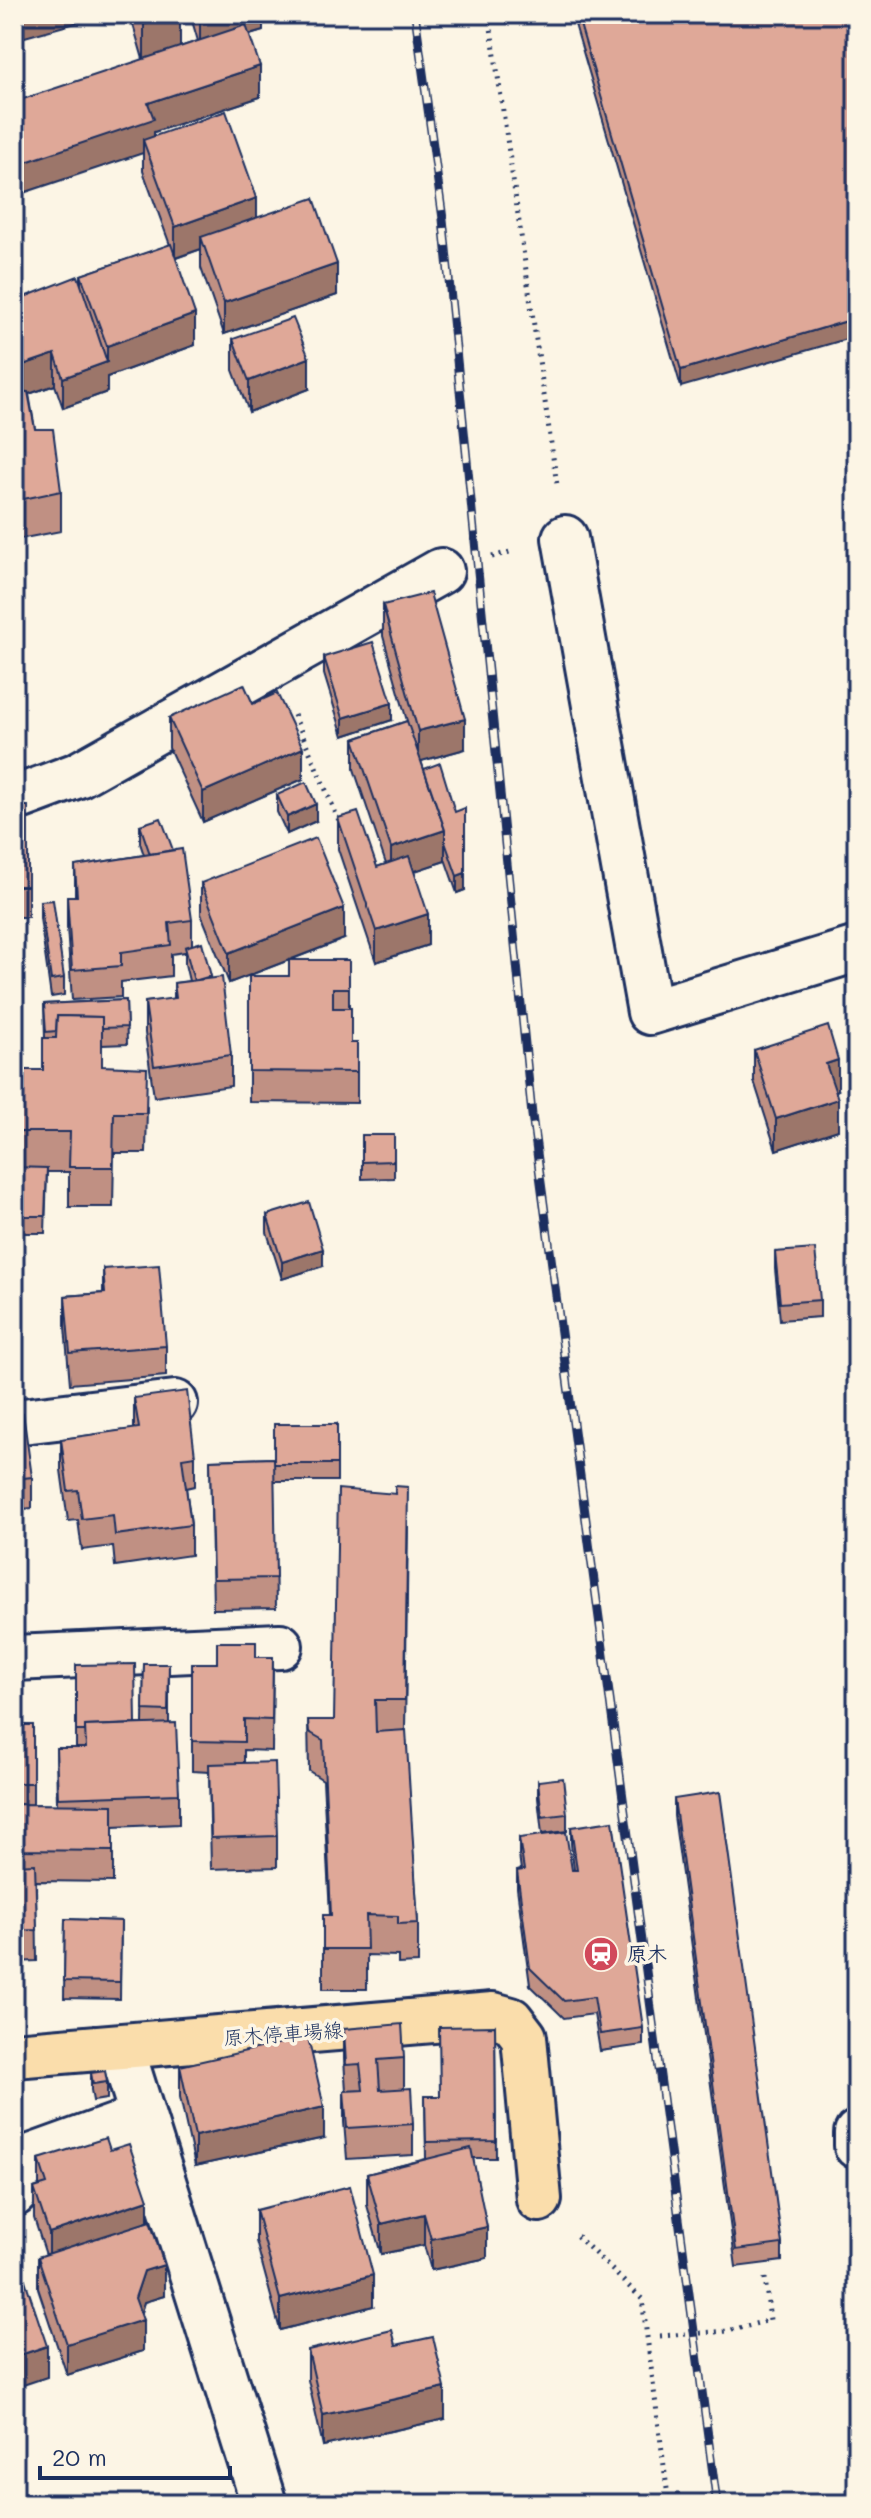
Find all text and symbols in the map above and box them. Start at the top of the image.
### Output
station icon: 原木 [582,1935,620,1973]
place label: 原木 [627,1940,667,1966]
street label: 原木停車場線 [222,2016,344,2050]
scale bar [40,2430,230,2480]
text: 20 m [52,2441,107,2472]

